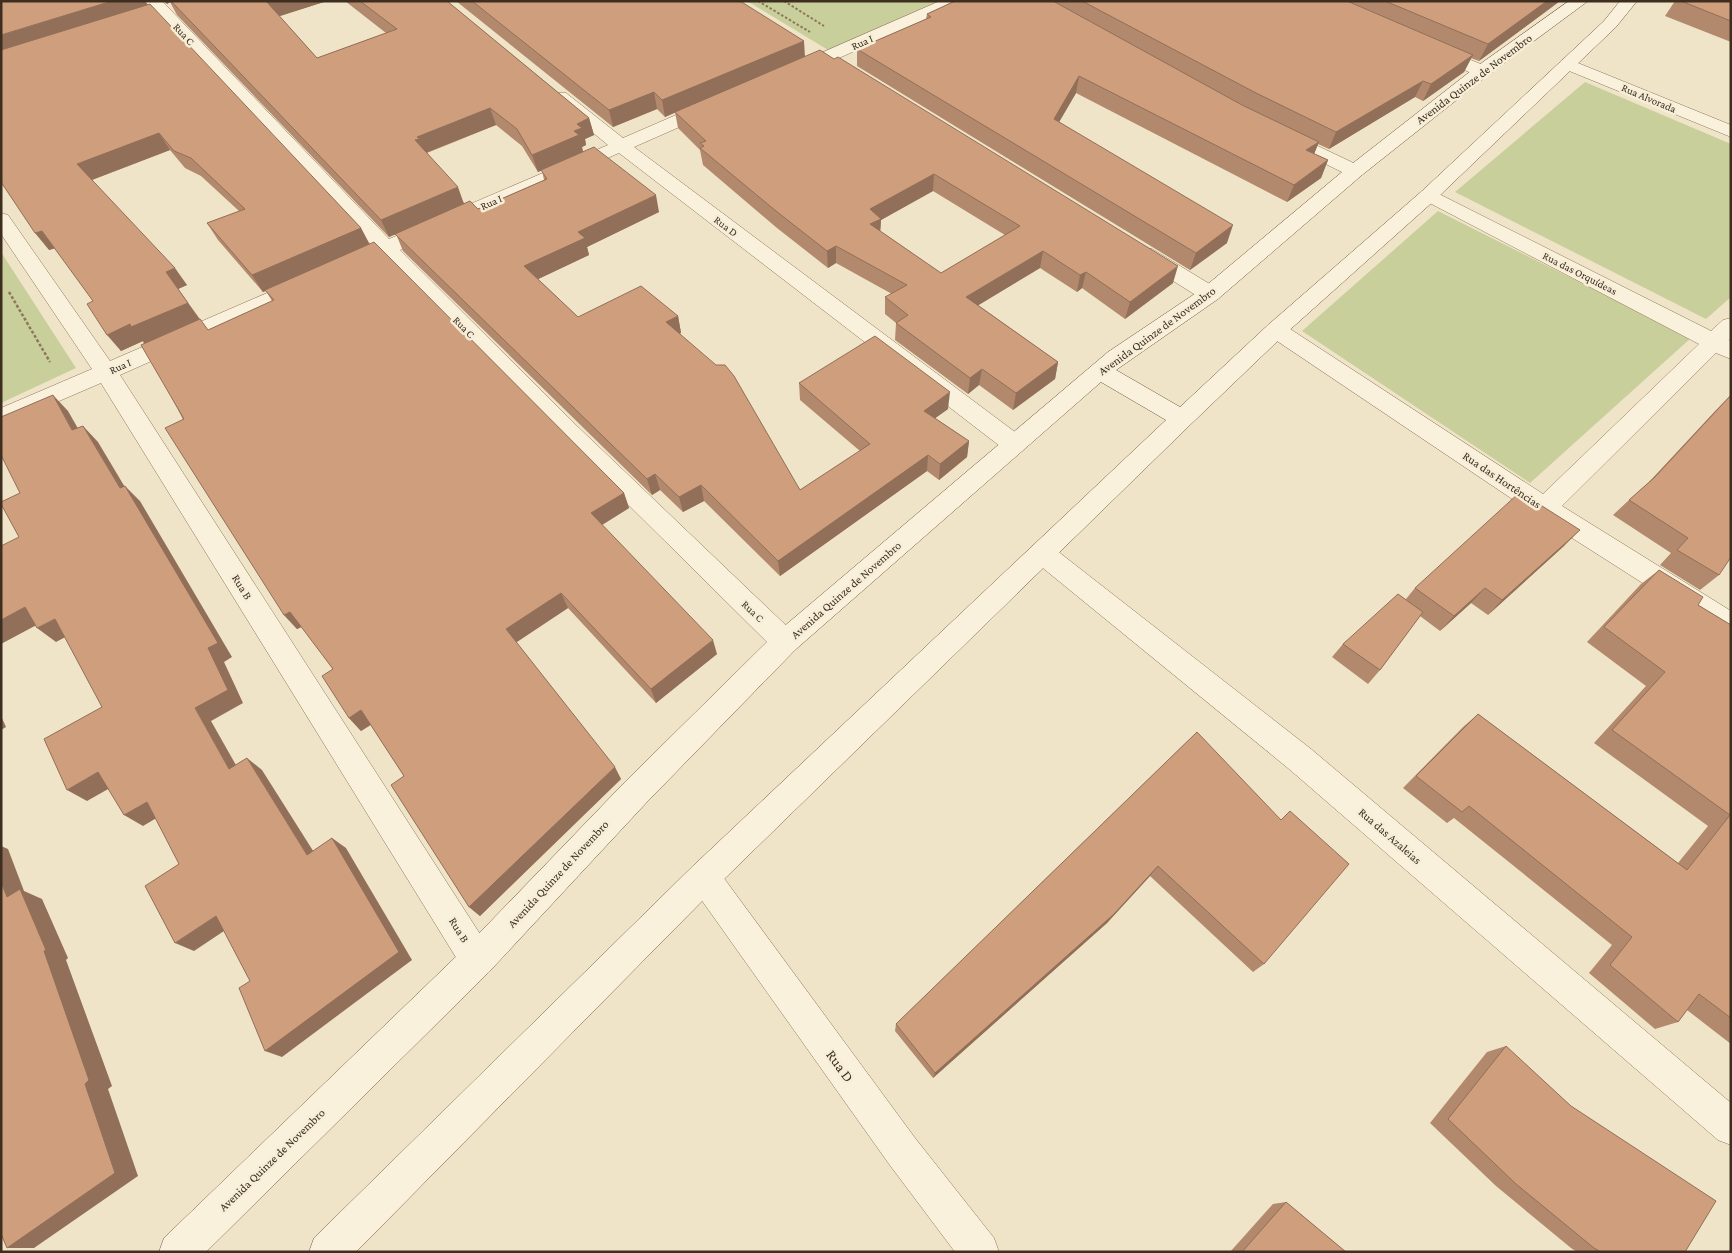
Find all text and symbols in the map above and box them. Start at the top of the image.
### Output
street label: Rua C [171,21,197,48]
street label: Avenida Quinze de Novembro [1413,31,1535,127]
street label: Rua I [849,32,875,52]
street label: Rua Alvorada [1620,81,1678,115]
street label: Rua I [478,192,504,212]
street label: Rua D [712,213,740,239]
street label: Rua das Orquídeas [1540,249,1619,298]
street label: Avenida Quinze de Novembro [1096,284,1218,378]
street label: Rua C [451,314,478,341]
street label: Rua I [107,356,133,376]
street label: Rua das Hortências [1460,449,1544,512]
street label: Avenida Quinze de Novembro [788,538,904,642]
street label: Rua B [229,572,255,603]
street label: Rua C [740,598,767,625]
street label: Rua das Azaleias [1356,805,1425,867]
street label: Avenida Quinze de Novembro [505,817,611,931]
street label: Rua B [446,915,472,946]
street label: Rua D [823,1047,857,1085]
street label: Avenida Quinze de Novembro [216,1106,328,1214]

